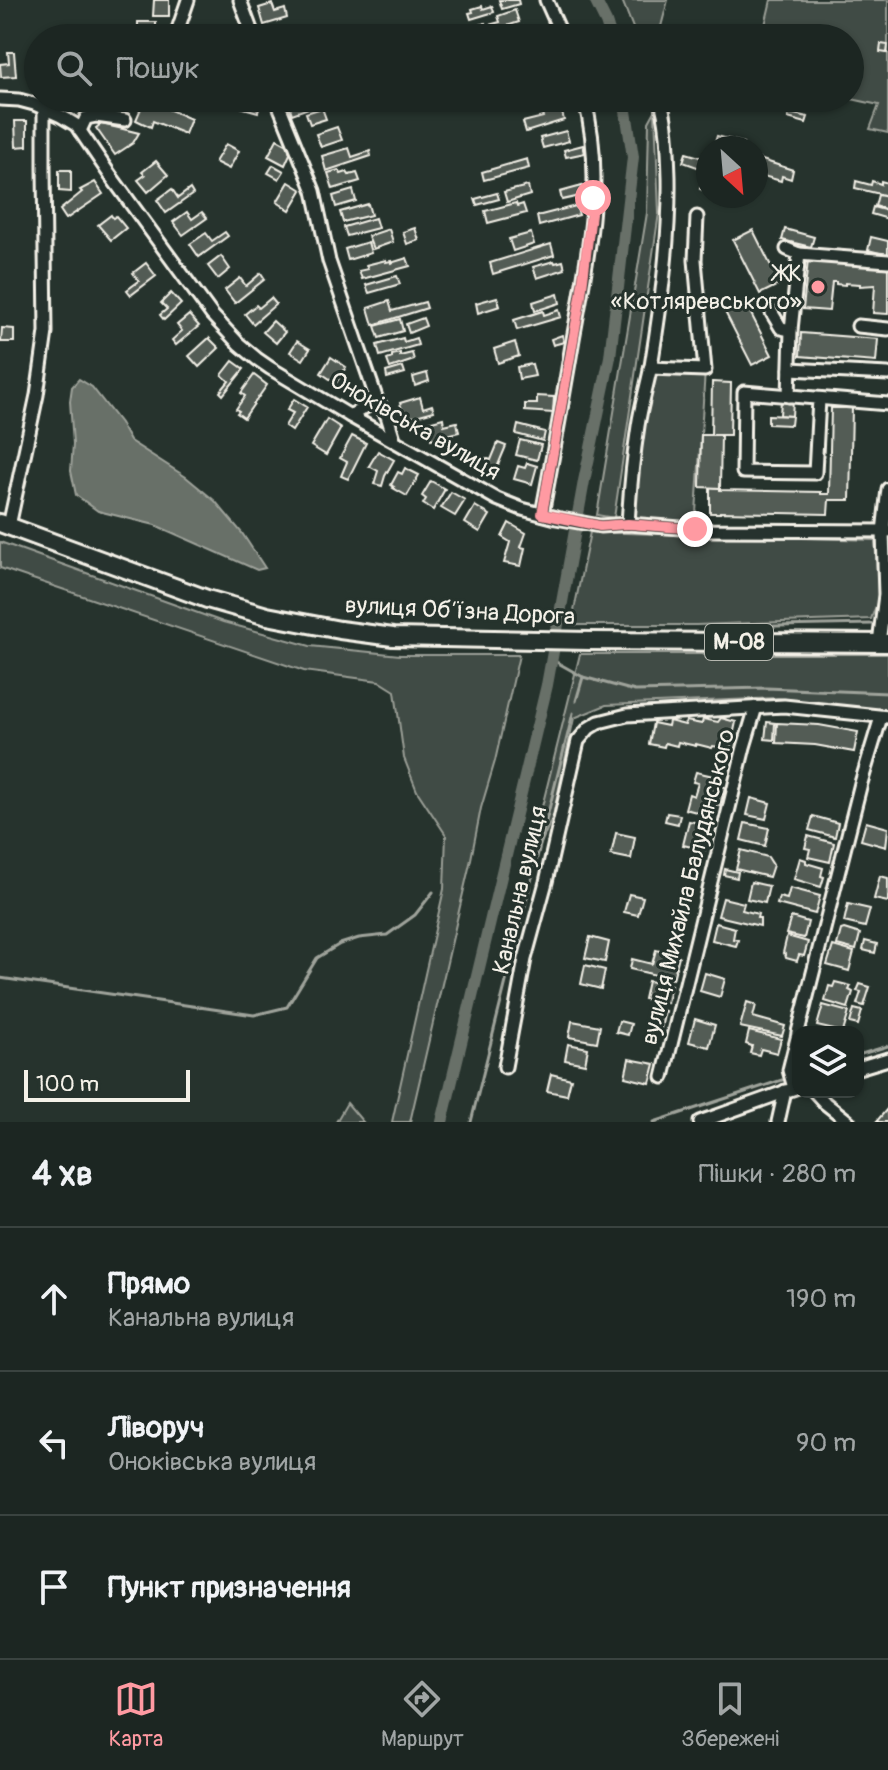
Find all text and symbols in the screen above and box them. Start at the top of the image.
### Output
search box [24,24,864,112]
icon: search [52,46,96,90]
text: Пошук [116,50,200,87]
north arrow [696,136,768,208]
route start [575,180,611,216]
place label: ЖК «Котляревського» [611,259,802,316]
marker: ЖК «Котляревського» [809,278,827,296]
street label: Оноківська вулиця [325,365,505,487]
route end [677,511,713,547]
street label: вулиця Обʼїзна Дорога [344,590,576,632]
road number: М-08 [705,624,773,660]
street label: вулиця Михайла Балудянського [635,726,741,1048]
street label: Канальна вулиця [487,803,553,977]
map controls [792,1026,864,1098]
button: layers [792,1026,864,1098]
scale bar [24,1066,190,1102]
text: 100 m [36,1070,99,1098]
text: 4 хв [32,1153,93,1196]
text: Пішки · 280 m [699,1158,856,1190]
text: Прямо [108,1265,190,1302]
icon: ahead [32,1277,76,1321]
text: 190 m [786,1283,856,1315]
text: Канальна вулиця [108,1302,294,1334]
text: Ліворуч [108,1409,204,1446]
icon: left [32,1421,76,1465]
text: 90 m [796,1427,856,1459]
text: Оноківська вулиця [108,1446,316,1478]
icon: arrive [32,1565,76,1609]
text: Пункт призначення [108,1569,351,1606]
tab: Карта [109,1677,163,1753]
tab: Маршрут [381,1677,464,1753]
tab: Збережені [681,1677,779,1753]

